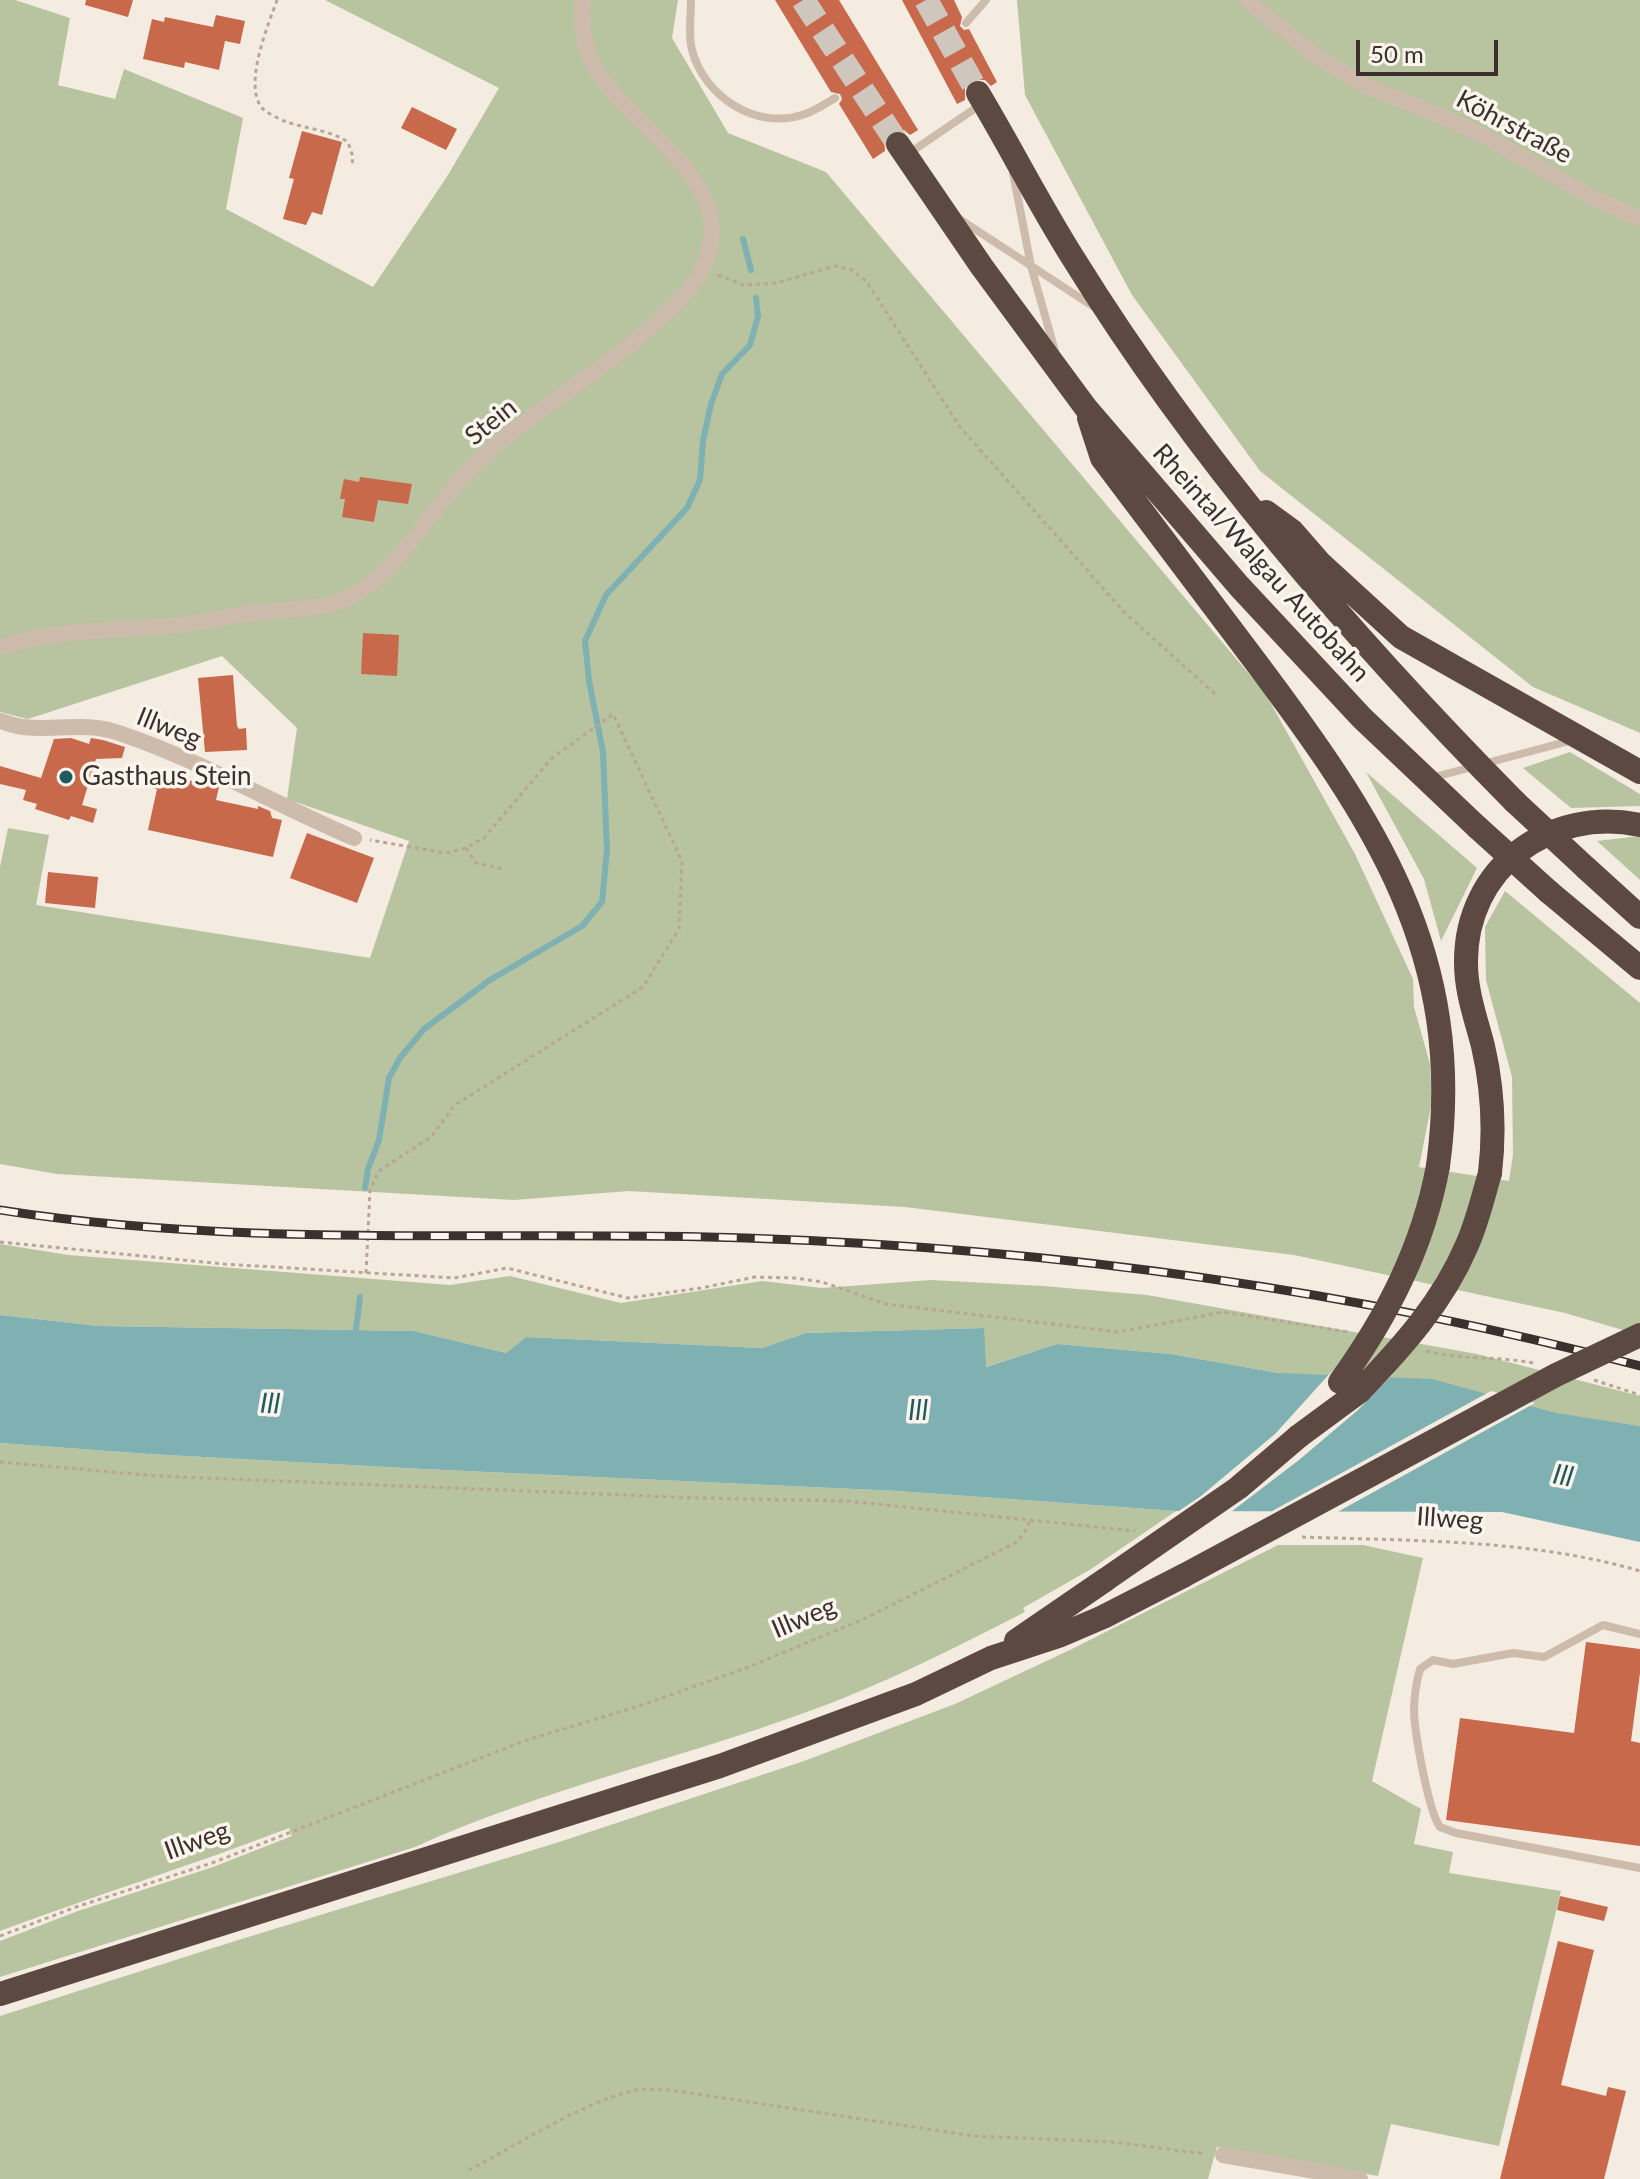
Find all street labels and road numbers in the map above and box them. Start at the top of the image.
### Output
street label: Köhrstraße [1451,84,1577,170]
street label: Stein [459,392,523,452]
street label: Rheintal/Walgau Autobahn [1146,438,1376,688]
street label: Illweg [132,701,206,755]
street label: Illweg [1416,1501,1484,1537]
street label: Illweg [767,1591,841,1645]
street label: Illweg [160,1815,234,1867]

